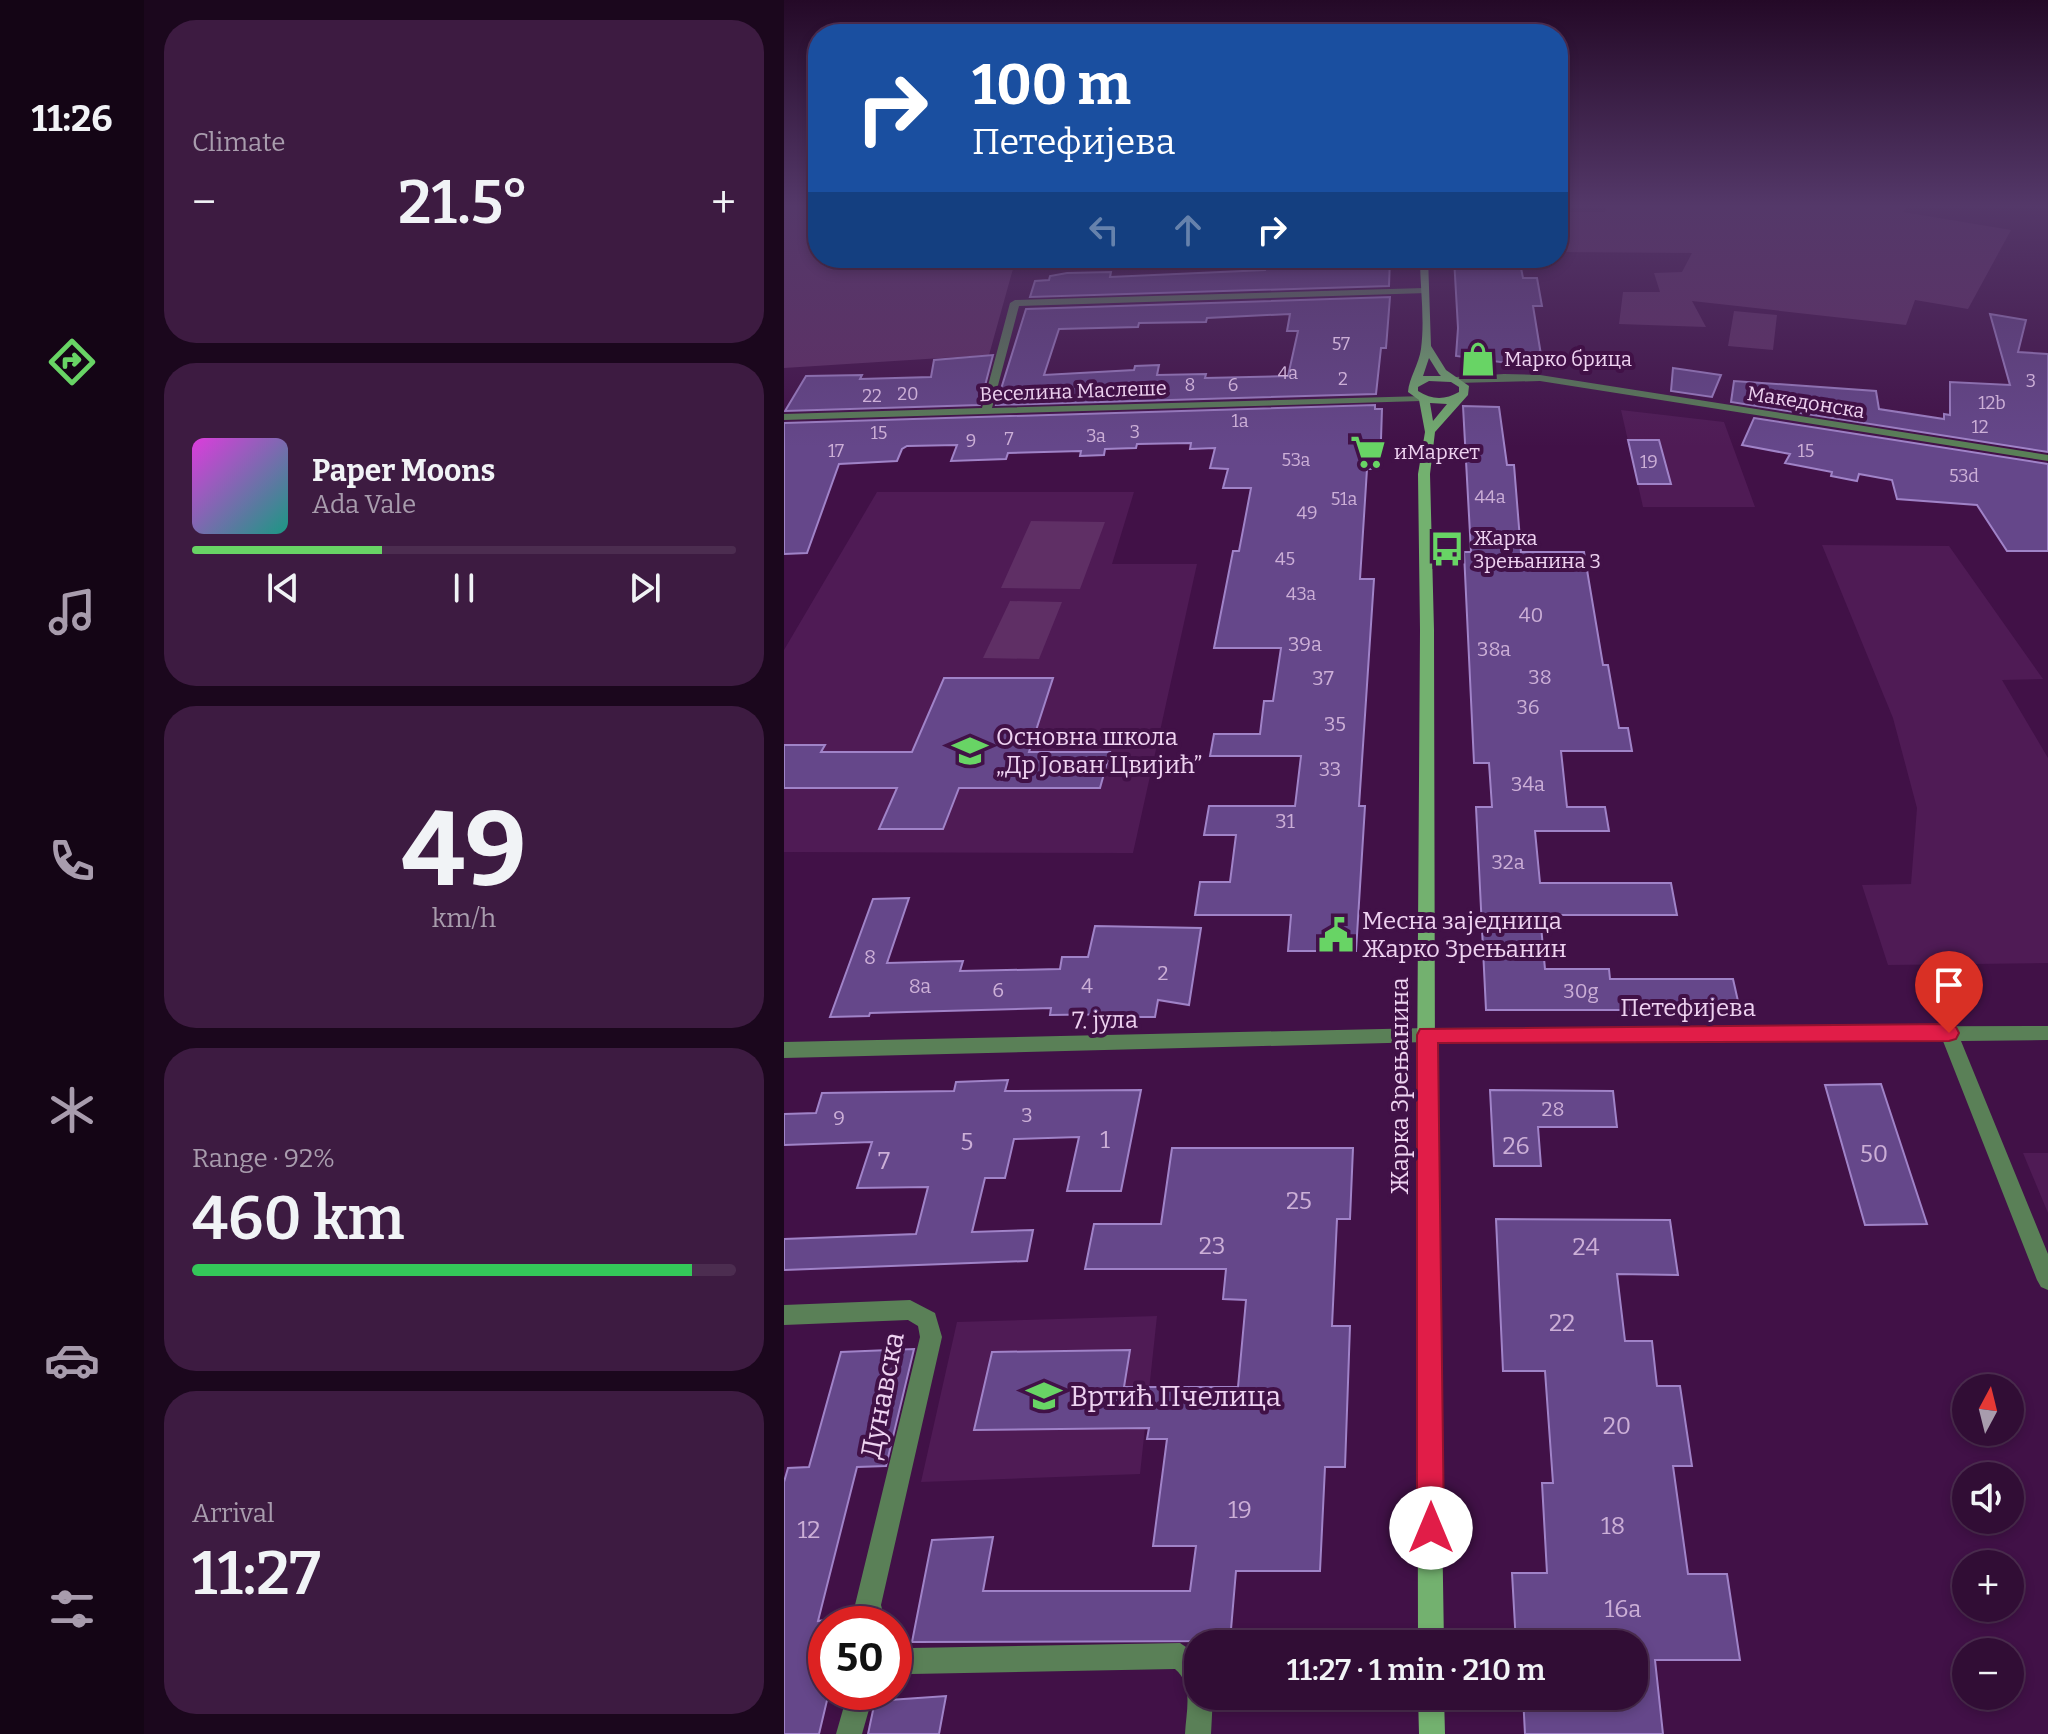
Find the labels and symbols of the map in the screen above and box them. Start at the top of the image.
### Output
house number: 57 [1332,333,1350,355]
shop icon: Марко брица [1459,340,1497,378]
place label: Марко брица [1504,347,1632,371]
house number: 4a [1278,362,1298,384]
house number: 2 [1338,368,1348,390]
house number: 3 [2026,370,2036,392]
house number: 8 [1185,374,1195,396]
house number: 6 [1228,374,1238,396]
street label: Веселина Маслеше [979,376,1167,406]
street label: Македонска [1746,381,1867,423]
house number: 20 [897,383,919,405]
house number: 22 [862,385,882,407]
house number: 12b [1978,392,2006,414]
house number: 1a [1231,410,1249,432]
house number: 12 [1971,416,1989,438]
house number: 3 [1130,421,1140,443]
house number: 15 [871,422,887,444]
house number: 3a [1086,425,1106,447]
house number: 7 [1004,428,1014,450]
house number: 9 [966,430,976,452]
supermarket icon: иМаркет [1349,433,1387,471]
house number: 17 [828,440,844,462]
place label: иМаркет [1394,440,1480,464]
house number: 15 [1798,440,1814,462]
house number: 53a [1282,449,1311,471]
house number: 19 [1640,451,1658,473]
house number: 53d [1949,465,1979,487]
house number: 44a [1475,486,1506,508]
house number: 51a [1331,488,1357,510]
house number: 49 [1296,502,1318,524]
place label: Жарка Зрењанина 3 [1473,526,1601,573]
bus stop icon: Жарка Зрењанина 3 [1428,530,1466,568]
house number: 45 [1275,548,1295,570]
house number: 43a [1286,583,1316,605]
house number: 40 [1519,603,1543,627]
house number: 39a [1288,632,1322,656]
house number: 38a [1477,637,1511,661]
house number: 38 [1528,665,1552,689]
house number: 37 [1312,666,1334,690]
house number: 36 [1516,695,1540,719]
house number: 35 [1324,712,1346,736]
place label: Основна школа „Др Јован Цвијић” [996,723,1202,779]
school or university icon: Основна школа „Др Јован Цвијић” [951,732,989,770]
house number: 33 [1319,757,1341,781]
house number: 34a [1511,772,1545,796]
house number: 31 [1275,809,1295,833]
house number: 32a [1491,850,1525,874]
place label: Месна заједница Жарко Зрењанин [1362,907,1567,963]
public building icon: Месна заједница Жарко Зрењанин [1317,916,1355,954]
house number: 8 [864,945,876,969]
pin [1915,951,1983,1033]
house number: 2 [1158,961,1168,985]
house number: 8a [909,974,931,998]
house number: 4 [1081,974,1093,998]
street label: Жарка Зрењанина [1386,977,1414,1195]
house number: 6 [992,978,1004,1002]
house number: 30g [1563,979,1599,1003]
street label: Петефијева [1620,994,1756,1022]
street label: 7. јула [1072,1005,1138,1035]
house number: 28 [1542,1097,1564,1121]
house number: 3 [1021,1103,1033,1127]
house number: 9 [833,1106,845,1130]
house number: 1 [1100,1126,1110,1154]
house number: 5 [961,1128,973,1156]
house number: 26 [1502,1132,1530,1160]
house number: 50 [1860,1140,1888,1168]
house number: 7 [878,1147,890,1175]
house number: 25 [1286,1187,1312,1215]
house number: 23 [1199,1232,1225,1260]
house number: 24 [1572,1233,1600,1261]
house number: 22 [1549,1309,1575,1337]
street label: Дунавска [854,1329,911,1461]
north arrow [1952,1374,2024,1446]
school or university icon: Вртић Пчелица [1025,1377,1063,1415]
place label: Вртић Пчелица [1070,1380,1281,1413]
house number: 20 [1603,1412,1631,1440]
position arrow [1389,1486,1473,1570]
house number: 19 [1228,1496,1252,1524]
house number: 18 [1601,1512,1625,1540]
house number: 12 [798,1516,820,1544]
house number: 16a [1605,1595,1641,1623]
speed limit sign: 50 [808,1606,912,1710]

